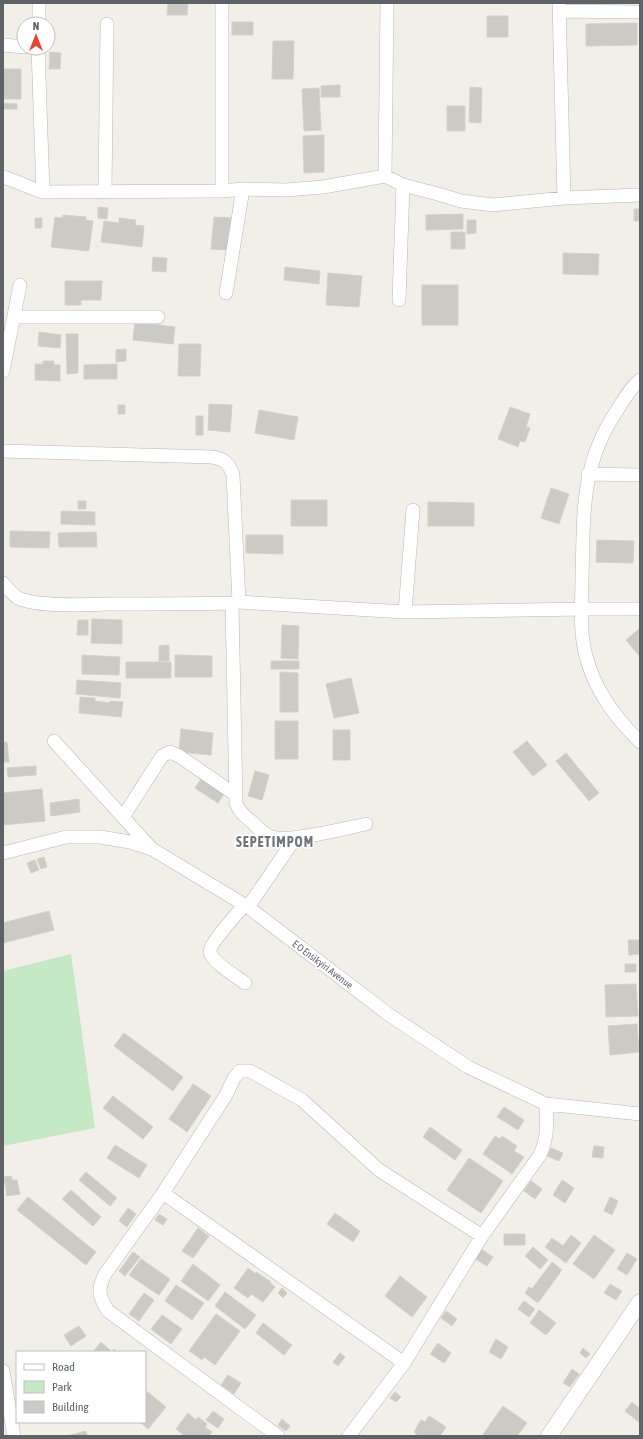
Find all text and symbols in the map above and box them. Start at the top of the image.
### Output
north arrow [16,16,56,56]
text: N [33,20,39,32]
district label: SEPETIMPOM [236,834,314,850]
street label: E O Ensikyiri Avenue [290,938,355,991]
legend [16,1351,146,1423]
text: Road [52,1360,75,1374]
text: Park [52,1380,73,1394]
text: Building [52,1400,90,1414]

